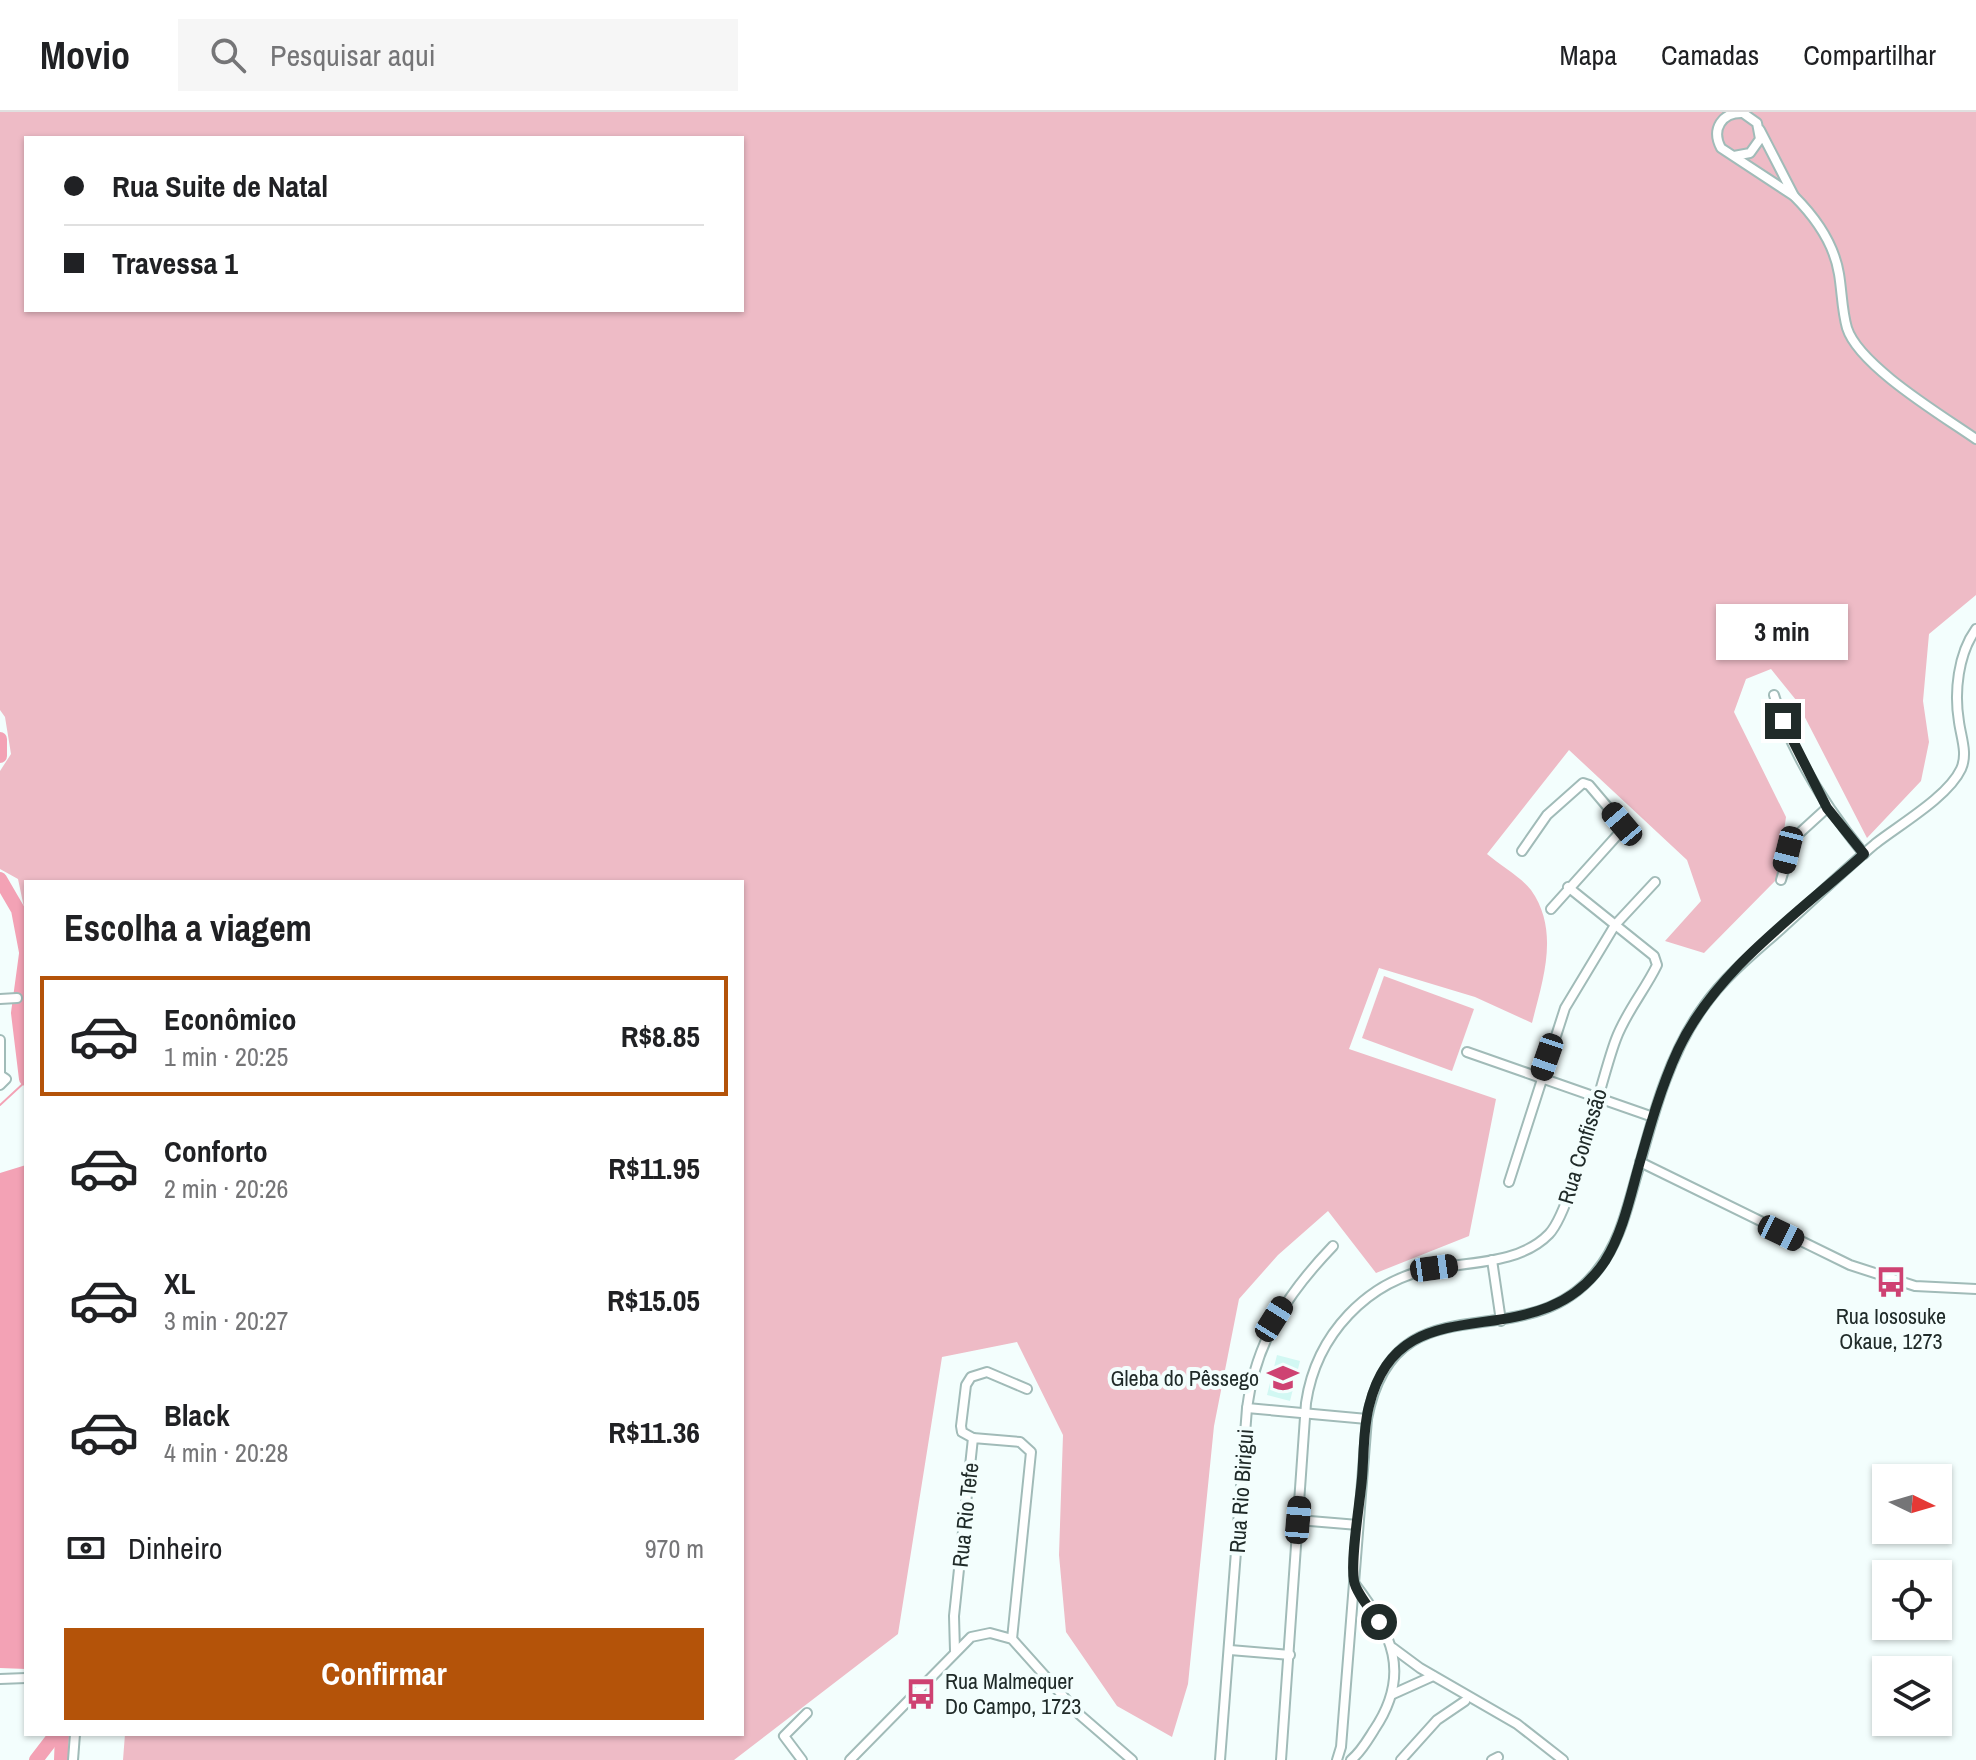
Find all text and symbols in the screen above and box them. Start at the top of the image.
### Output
search box [178,19,738,91]
text: Movio [40,30,130,81]
icon: search [206,33,250,77]
text: Pesquisar aqui [270,35,436,75]
text: Mapa [1560,36,1617,74]
text: Camadas [1661,36,1759,74]
text: Compartilhar [1803,36,1936,74]
text: Rua Suite de Natal [112,166,328,206]
text: Travessa 1 [112,243,238,283]
callout: 3 min [1717,605,1849,661]
text: 3 min [1754,614,1810,649]
route end [1765,703,1801,739]
car [1597,798,1647,850]
car [1771,824,1805,876]
text: Escolha a viagem [64,904,312,952]
text: Econômico [164,999,297,1039]
icon: car [68,1000,140,1072]
text: R$8.85 [621,1016,700,1056]
car [1528,1030,1566,1084]
text: 1 min · 20:25 [164,1039,288,1074]
street label: Rua Confissão [1550,1085,1614,1207]
text: Conforto [164,1131,268,1171]
icon: car [68,1132,140,1204]
text: R$11.95 [608,1148,700,1188]
text: 2 min · 20:26 [164,1171,288,1206]
car [1754,1212,1808,1254]
car [1409,1253,1459,1283]
text: XL [164,1263,195,1303]
icon: car [68,1264,140,1336]
bus stop icon: Rua Iososuke Okaue, 1273 [1874,1265,1908,1299]
text: R$15.05 [607,1280,700,1320]
car [1251,1292,1297,1346]
place label: Rua Iososuke Okaue, 1273 [1836,1301,1946,1356]
text: 3 min · 20:27 [164,1303,288,1338]
school or university icon: Gleba do Pêssego [1266,1361,1300,1395]
place label: Gleba do Pêssego [1111,1363,1259,1393]
text: Black [164,1395,230,1435]
icon: car [68,1396,140,1468]
text: R$11.36 [608,1412,700,1452]
street label: Rua Rio Birigui [1222,1428,1260,1554]
text: 4 min · 20:28 [164,1435,288,1470]
street label: Rua Rio Tefe [945,1461,985,1569]
north arrow [1872,1464,1952,1544]
map controls [1872,1464,1952,1736]
car [1284,1495,1312,1545]
icon: cash [64,1526,108,1570]
text: Dinheiro [128,1528,222,1568]
text: 970 m [645,1531,704,1566]
button: locate [1872,1560,1952,1640]
route start [1361,1604,1397,1640]
button: Confirmar [64,1628,704,1720]
button: layers [1872,1656,1952,1736]
place label: Rua Malmequer Do Campo, 1723 [945,1666,1081,1721]
bus stop icon: Rua Malmequer Do Campo, 1723 [904,1677,938,1711]

